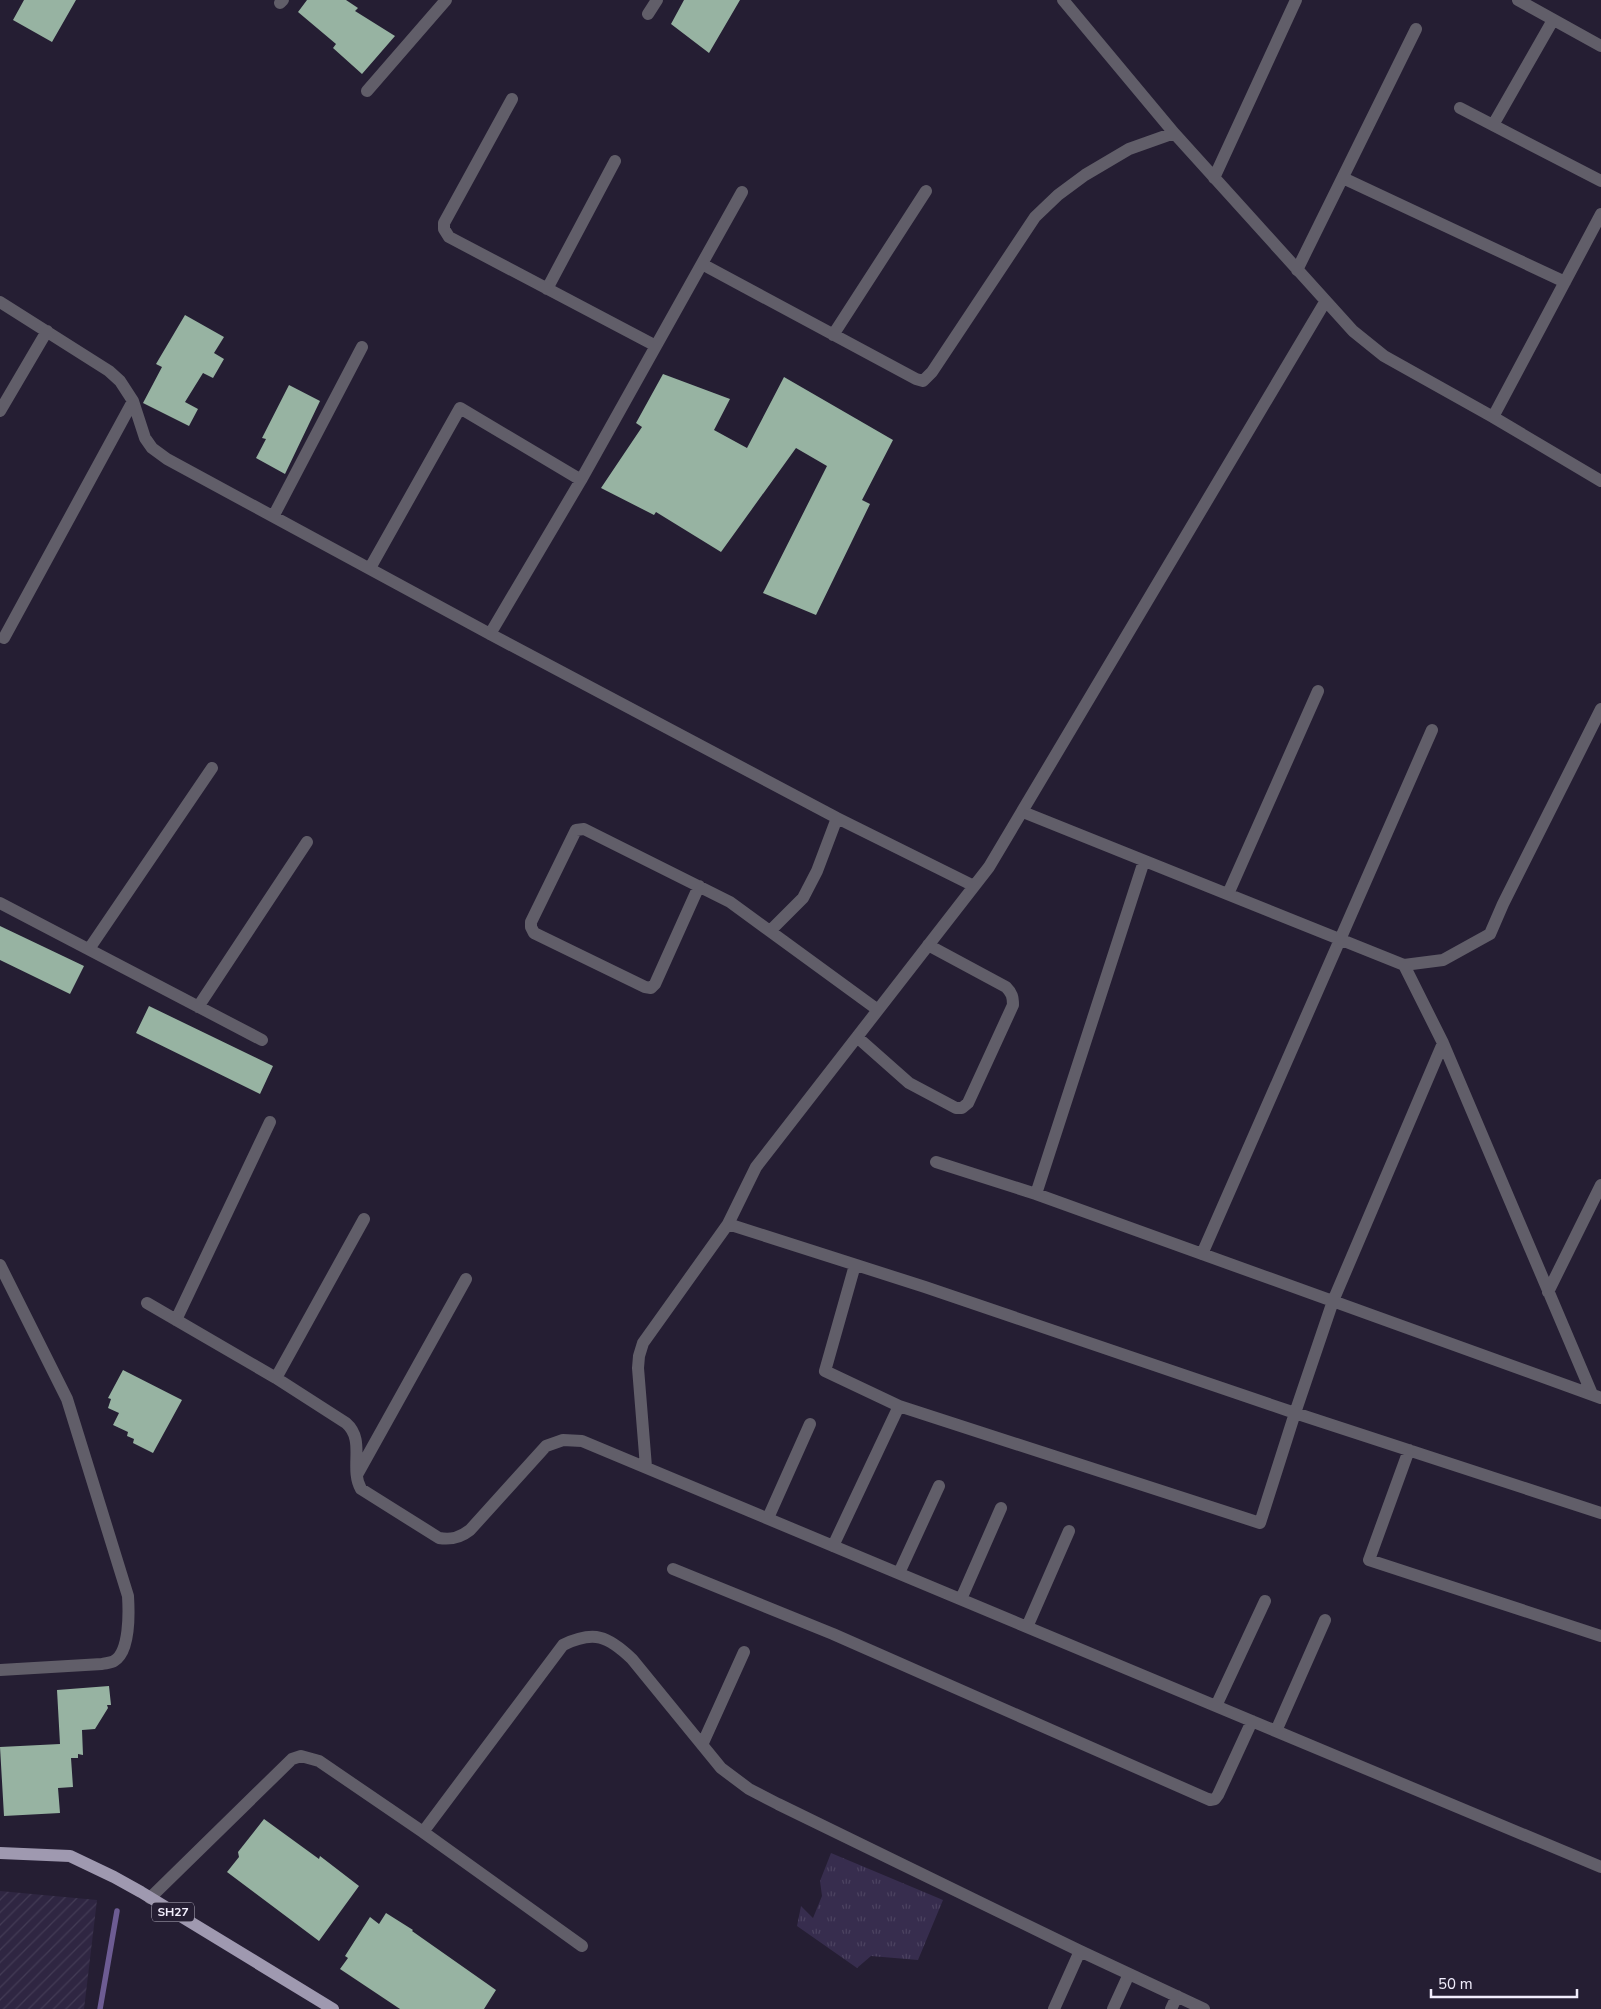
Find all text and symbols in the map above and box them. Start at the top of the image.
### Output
road number: SH27 [152,1902,194,1921]
scale bar [1431,1966,1577,1998]
text: 50 m [1438,1974,1473,1994]

